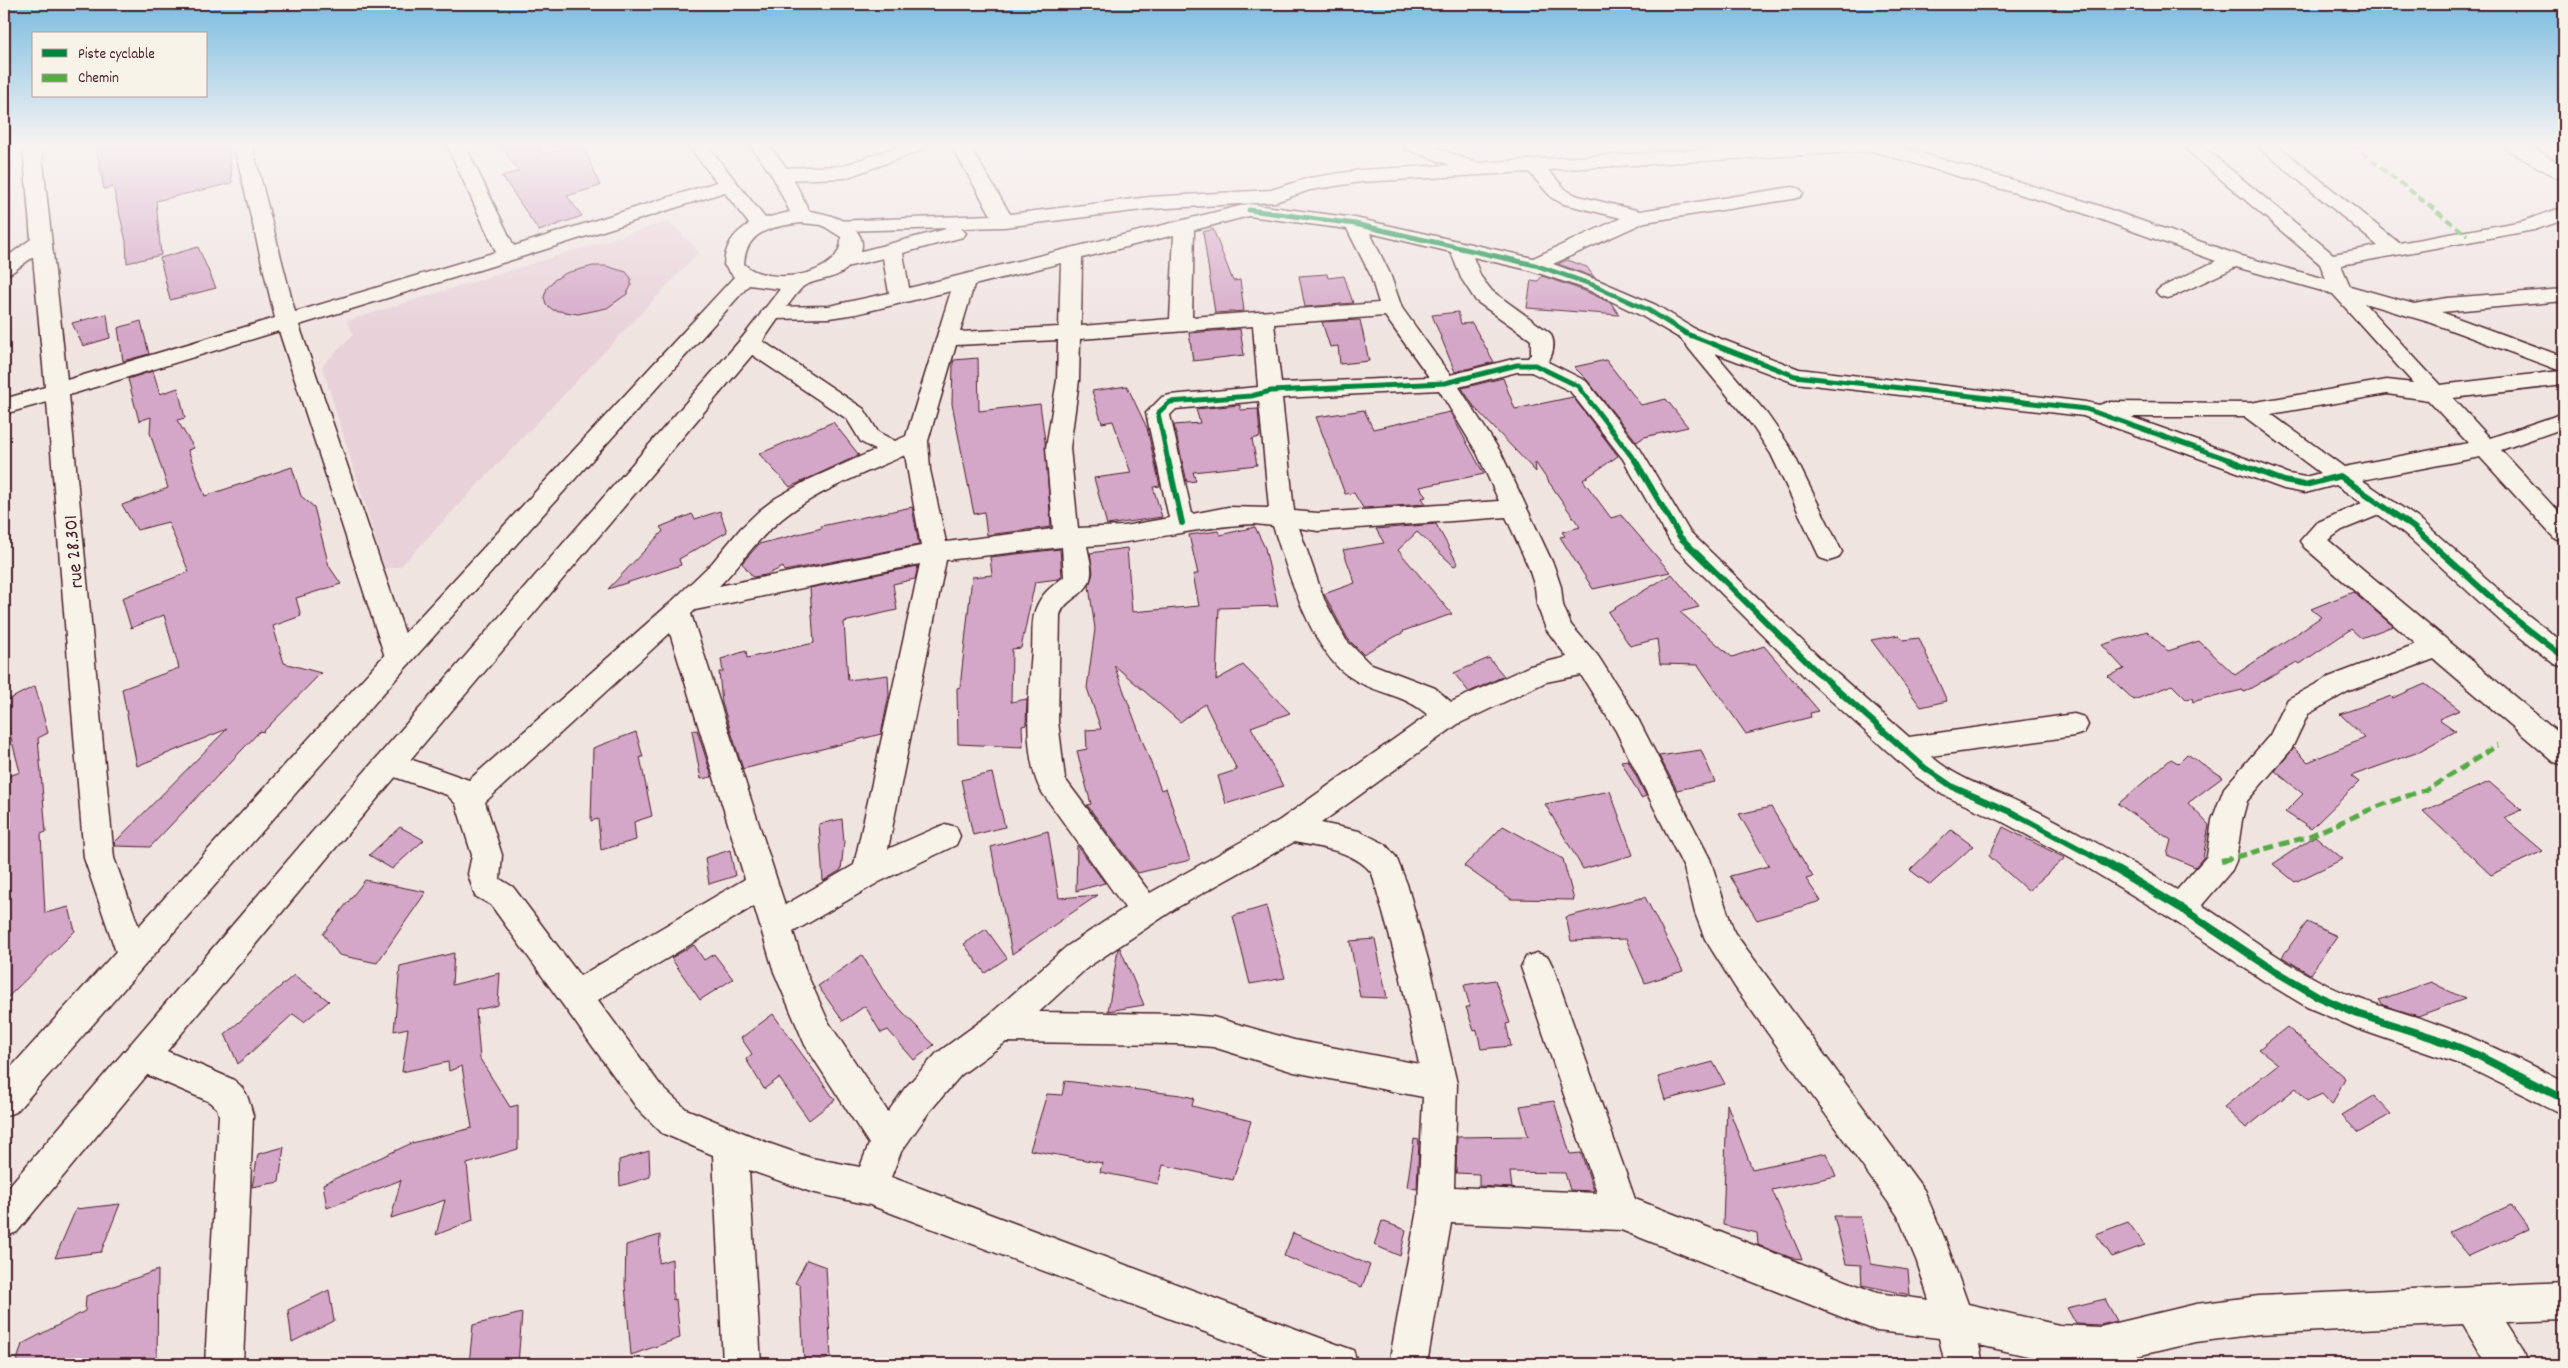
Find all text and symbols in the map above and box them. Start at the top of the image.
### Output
legend [32,32,208,98]
text: Piste cyclable [78,44,155,66]
text: Chemin [78,68,119,90]
street label: rue 28.301 [58,514,92,590]

